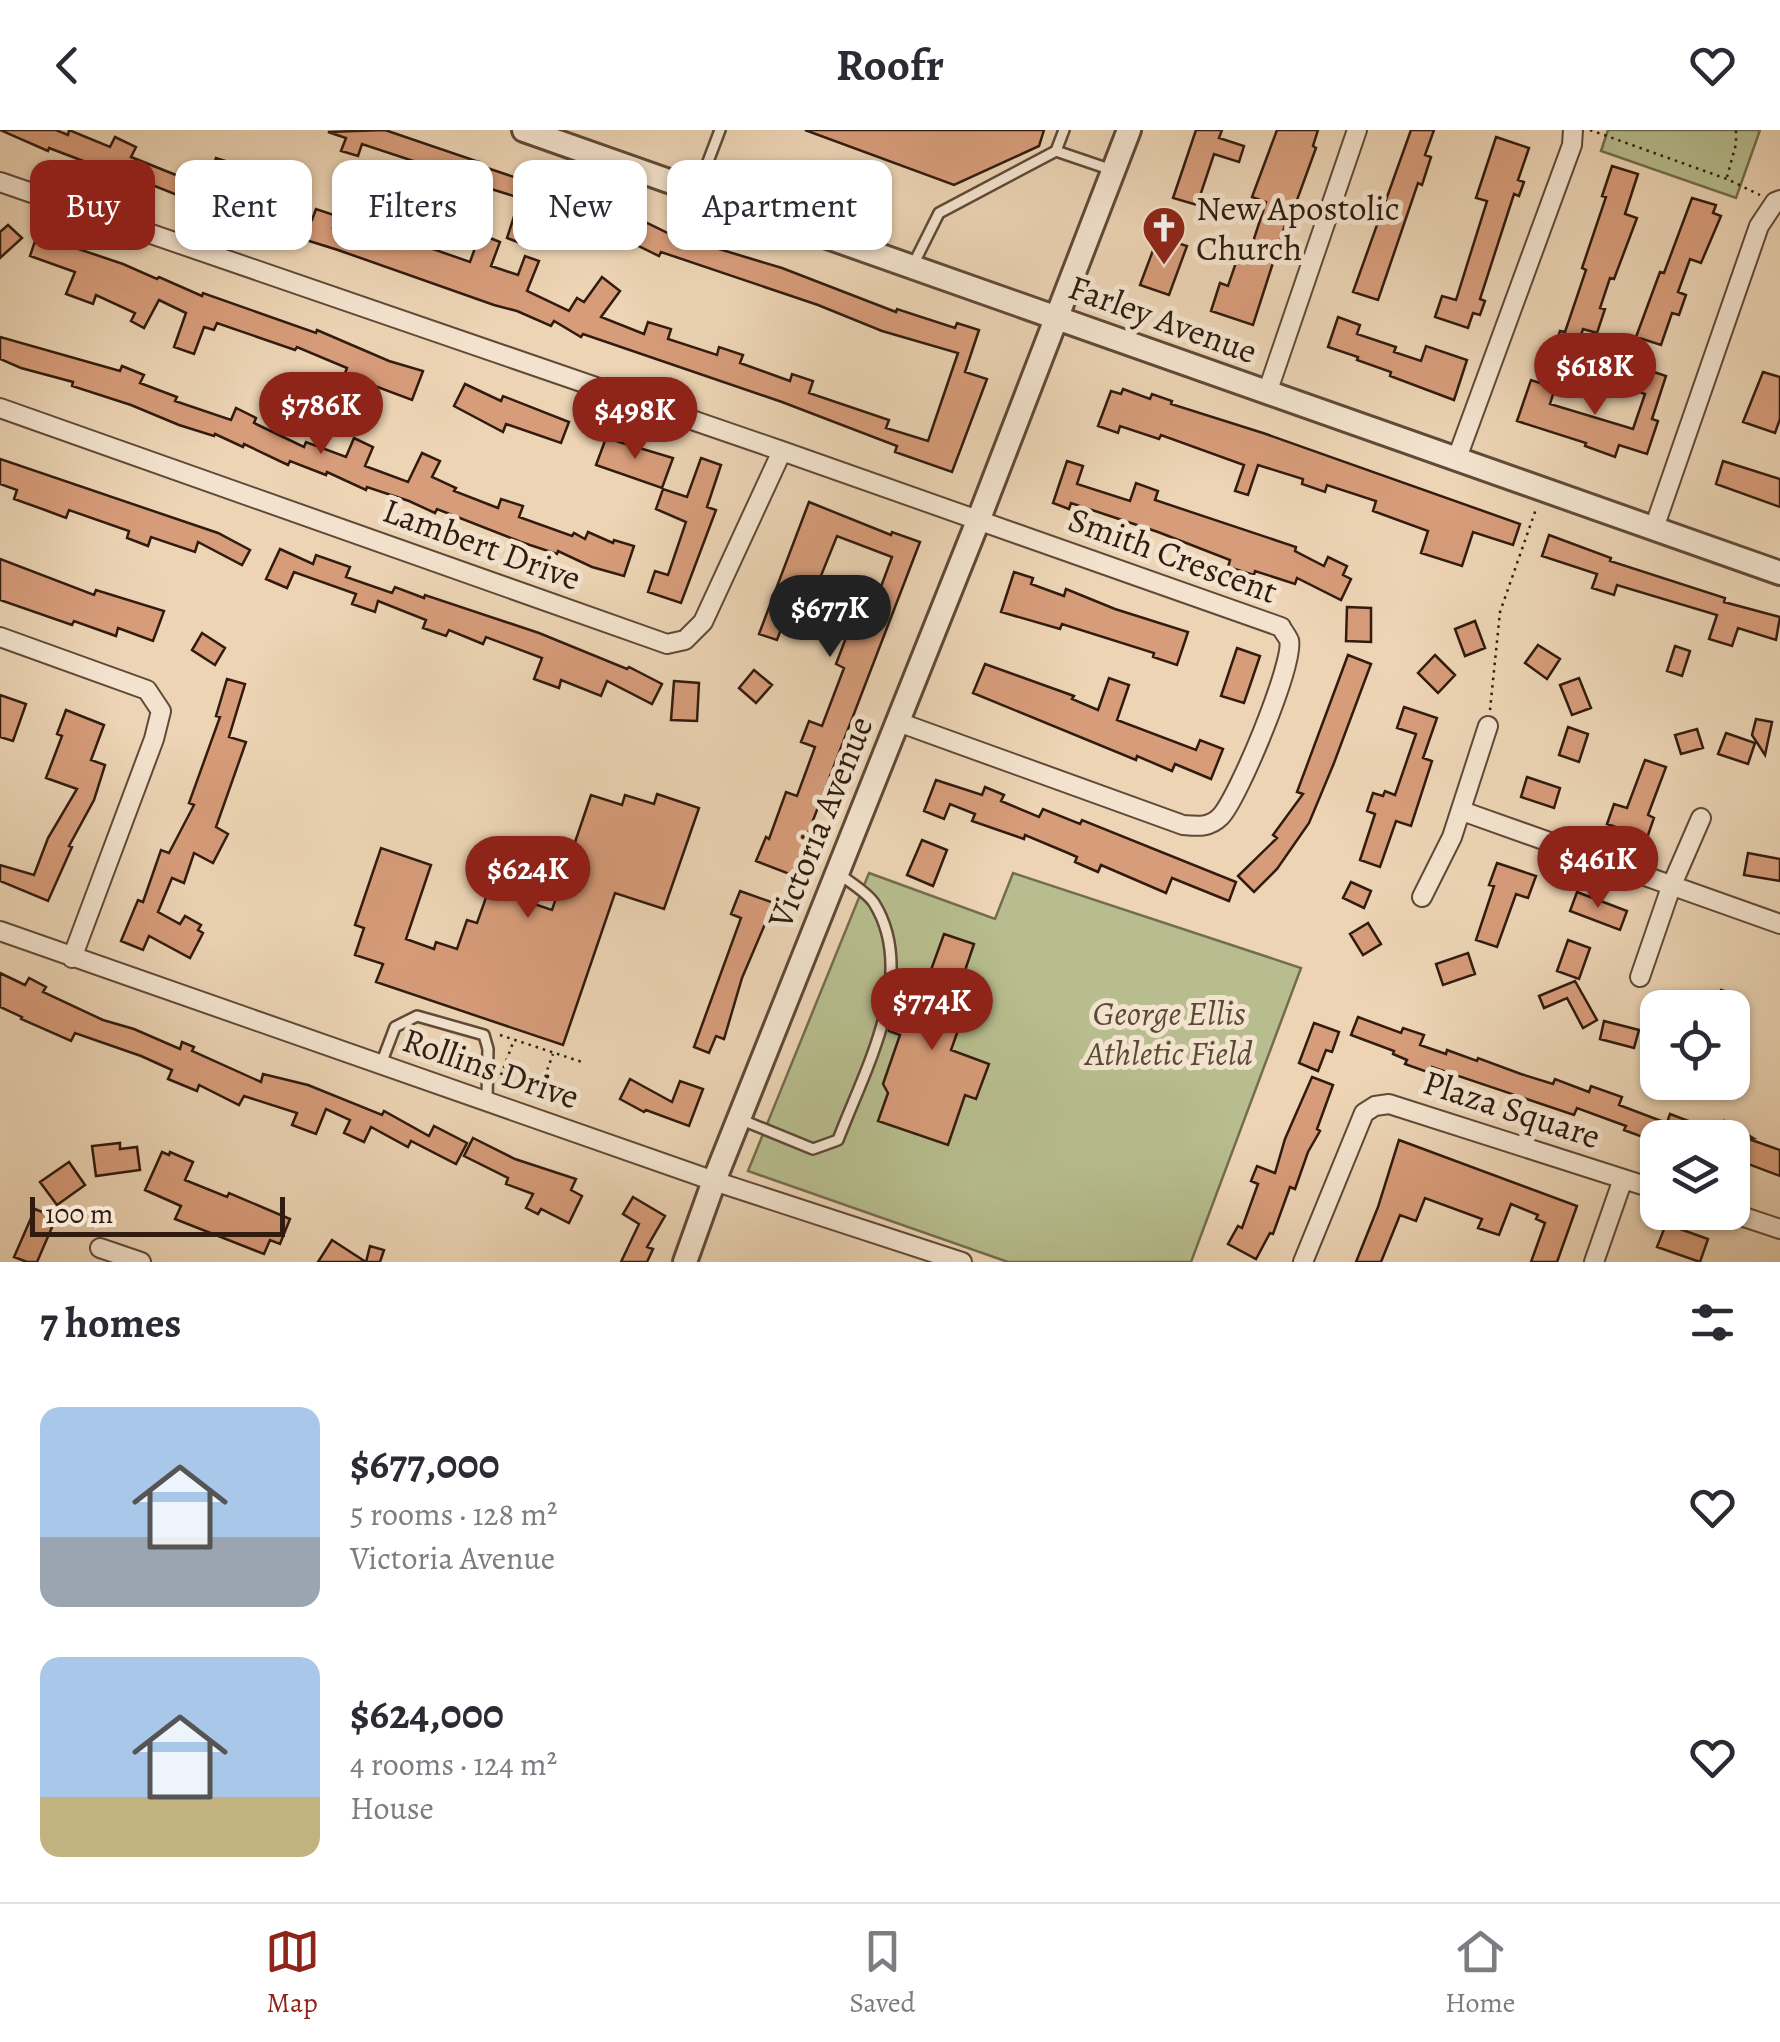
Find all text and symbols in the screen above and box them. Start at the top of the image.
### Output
text: Roofr [836,34,944,96]
icon: back [40,38,95,93]
icon: heart [1685,38,1740,93]
chip: Buy [30,160,155,250]
chip: Rent [175,160,312,250]
chip: Filters [332,160,493,250]
chip: New [513,160,647,250]
chip: Apartment [667,160,892,250]
place label: New Apostolic Church [1196,184,1400,272]
church icon: New Apostolic Church [1141,205,1187,266]
street label: Farley Avenue [1062,263,1264,375]
pin: $618K [1525,333,1665,418]
text: $618K [1556,343,1634,387]
pin: $786K [251,372,391,457]
pin: $498K [565,377,705,462]
text: $786K [281,382,361,426]
text: $498K [594,387,676,431]
street label: Lambert Drive [376,486,588,602]
street label: Smith Crescent [1062,495,1284,615]
pin: $677K [760,575,900,660]
text: $677K [791,585,869,629]
street label: Victoria Avenue [755,709,884,936]
pin: $461K [1528,826,1668,911]
pin: $624K [458,836,598,921]
text: $461K [1559,836,1637,880]
text: $624K [487,846,569,890]
pin: $774K [862,968,1002,1053]
text: $774K [893,978,971,1022]
park label: George Ellis Athletic Field [1083,989,1253,1077]
map controls [1640,990,1750,1230]
button: locate [1640,990,1750,1100]
street label: Rollins Drive [396,1015,586,1121]
street label: Plaza Square [1417,1058,1607,1160]
button: layers [1640,1120,1750,1230]
scale bar [30,1192,285,1236]
text: 100 m [45,1195,113,1233]
text: 7 homes [40,1294,181,1351]
icon: filters [1685,1295,1740,1350]
text: $677,000 [350,1435,500,1492]
icon: home [120,1447,240,1567]
icon: heart [1685,1480,1740,1535]
text: 5 rooms · 128 m² [350,1492,558,1536]
text: Victoria Avenue [350,1536,555,1580]
text: $624,000 [350,1685,504,1742]
icon: home [120,1697,240,1817]
icon: heart [1685,1730,1740,1785]
text: 4 rooms · 124 m² [350,1742,557,1786]
text: House [350,1786,434,1830]
tab: Map [265,1924,320,2022]
tab: Saved [849,1924,916,2022]
tab: Home [1445,1924,1515,2022]

